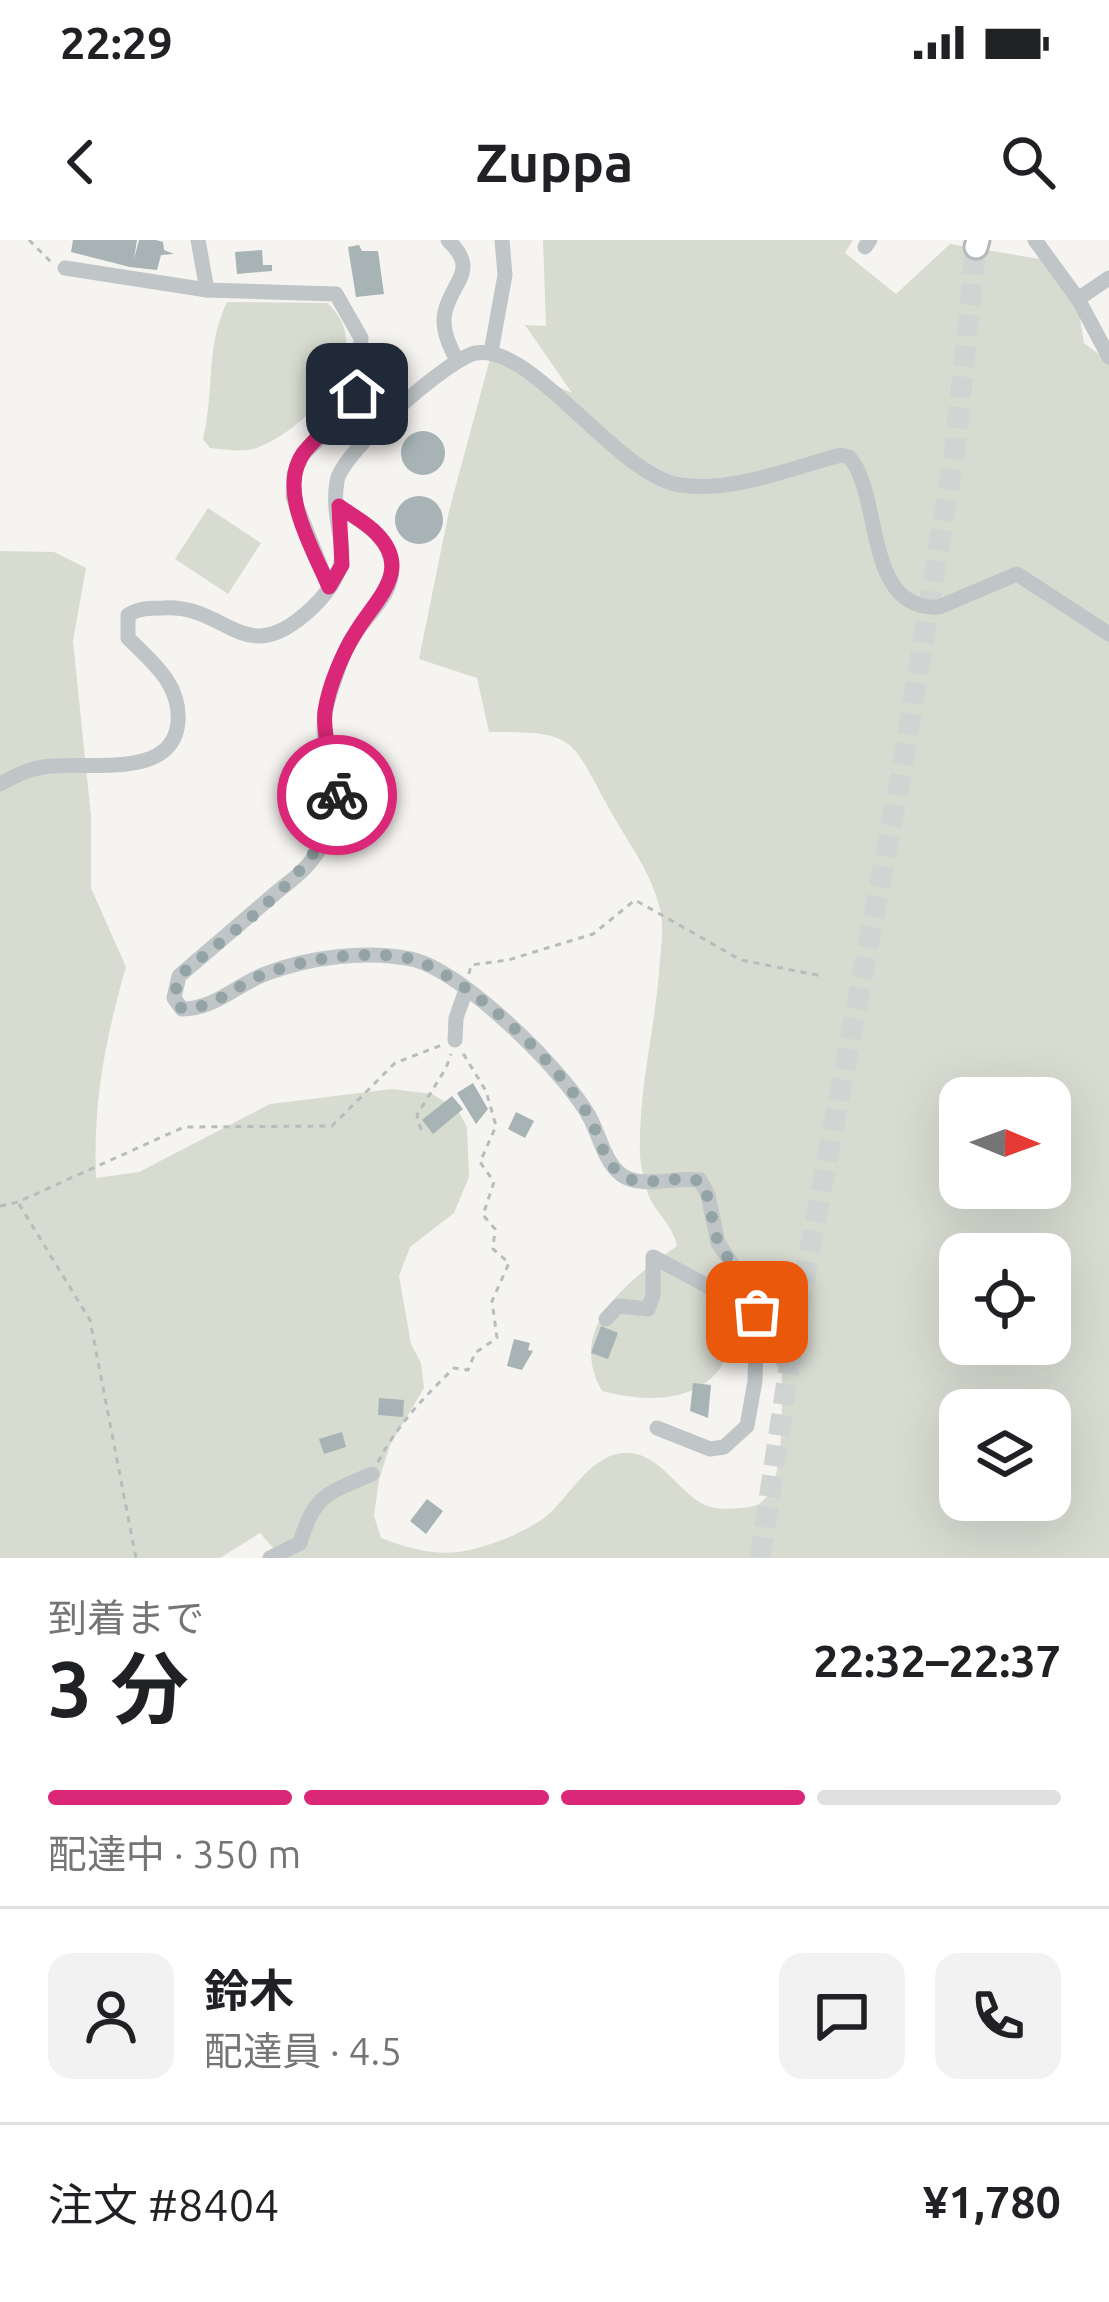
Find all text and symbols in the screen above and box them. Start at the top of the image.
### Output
text: 22:29 [60,17,173,68]
icon: back [48,129,114,195]
icon: search [995,129,1061,195]
text: Zuppa [476,132,633,192]
pin [306,343,408,445]
icon: home [324,361,390,427]
courier [277,735,397,855]
icon: bike [304,762,370,828]
north arrow [939,1077,1071,1209]
map controls [939,1077,1071,1521]
button: locate [939,1233,1071,1365]
pin [706,1261,808,1363]
icon: bag [724,1279,790,1345]
button: layers [939,1389,1071,1521]
text: 到着まで [48,1596,204,1639]
text: 22:32–22:37 [813,1635,1061,1686]
text: 3 分 [48,1644,188,1732]
text: 配達中 · 350 m [48,1832,301,1875]
button: person [48,1953,174,2079]
button: chat [779,1953,905,2079]
button: phone [935,1953,1061,2079]
text: 鈴木 [204,1965,294,2016]
text: 配達員 · 4.5 [204,2029,402,2072]
text: ¥1,780 [923,2176,1061,2227]
text: 注文 #8404 [48,2179,279,2230]

